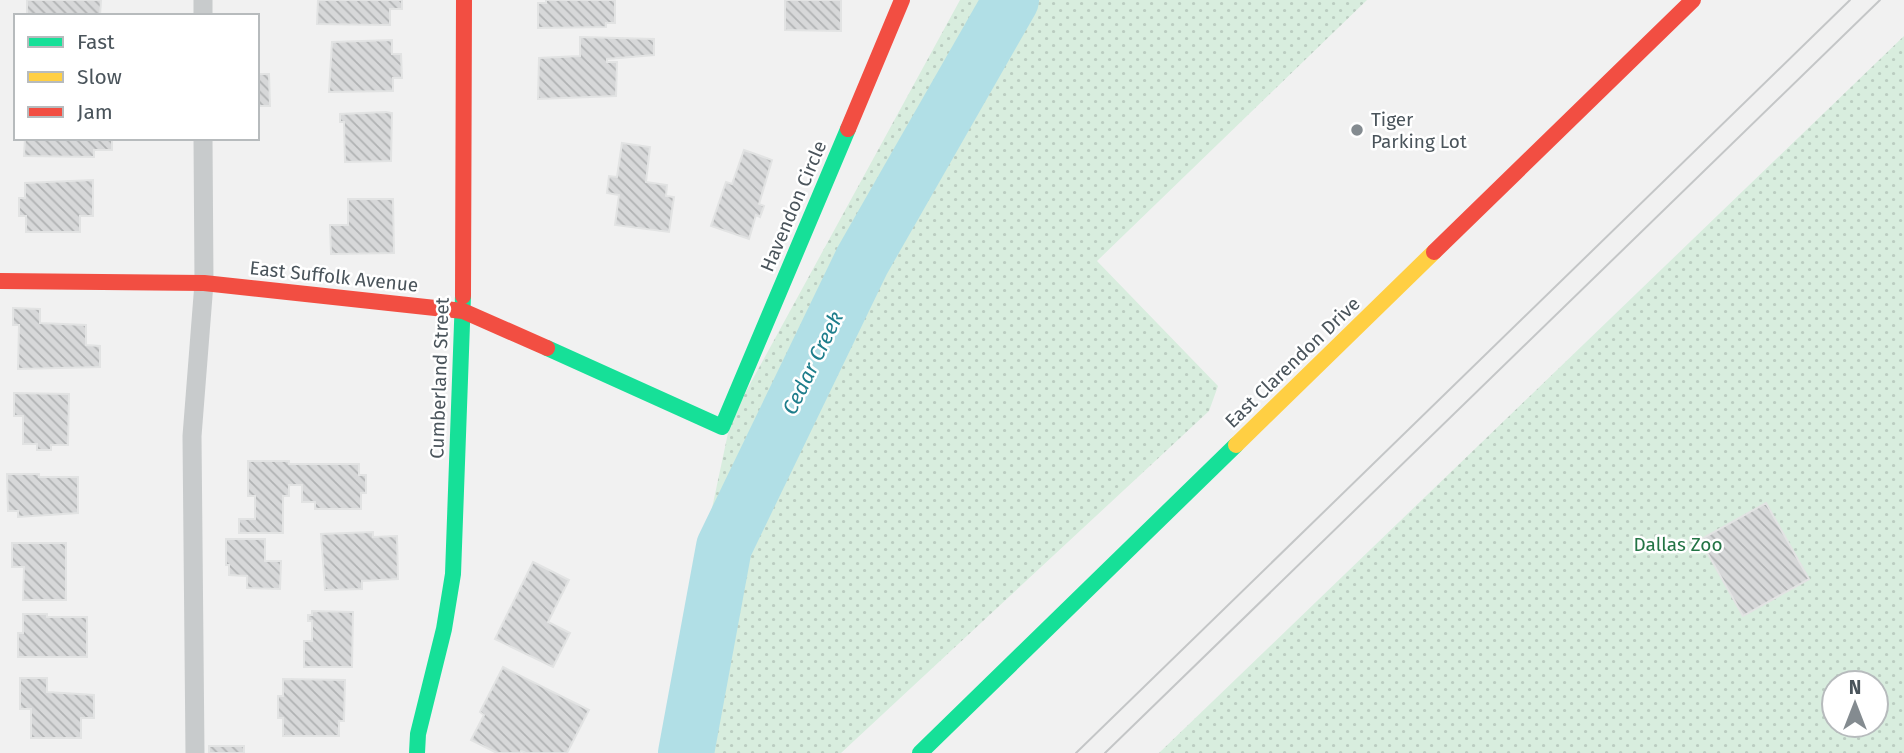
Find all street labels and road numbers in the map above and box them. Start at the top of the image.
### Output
street label: Havendon Circle [756,137,831,275]
street label: East Suffolk Avenue [249,256,419,297]
street label: East Clarendon Drive [1220,292,1365,433]
street label: Cumberland Street [425,297,454,459]

